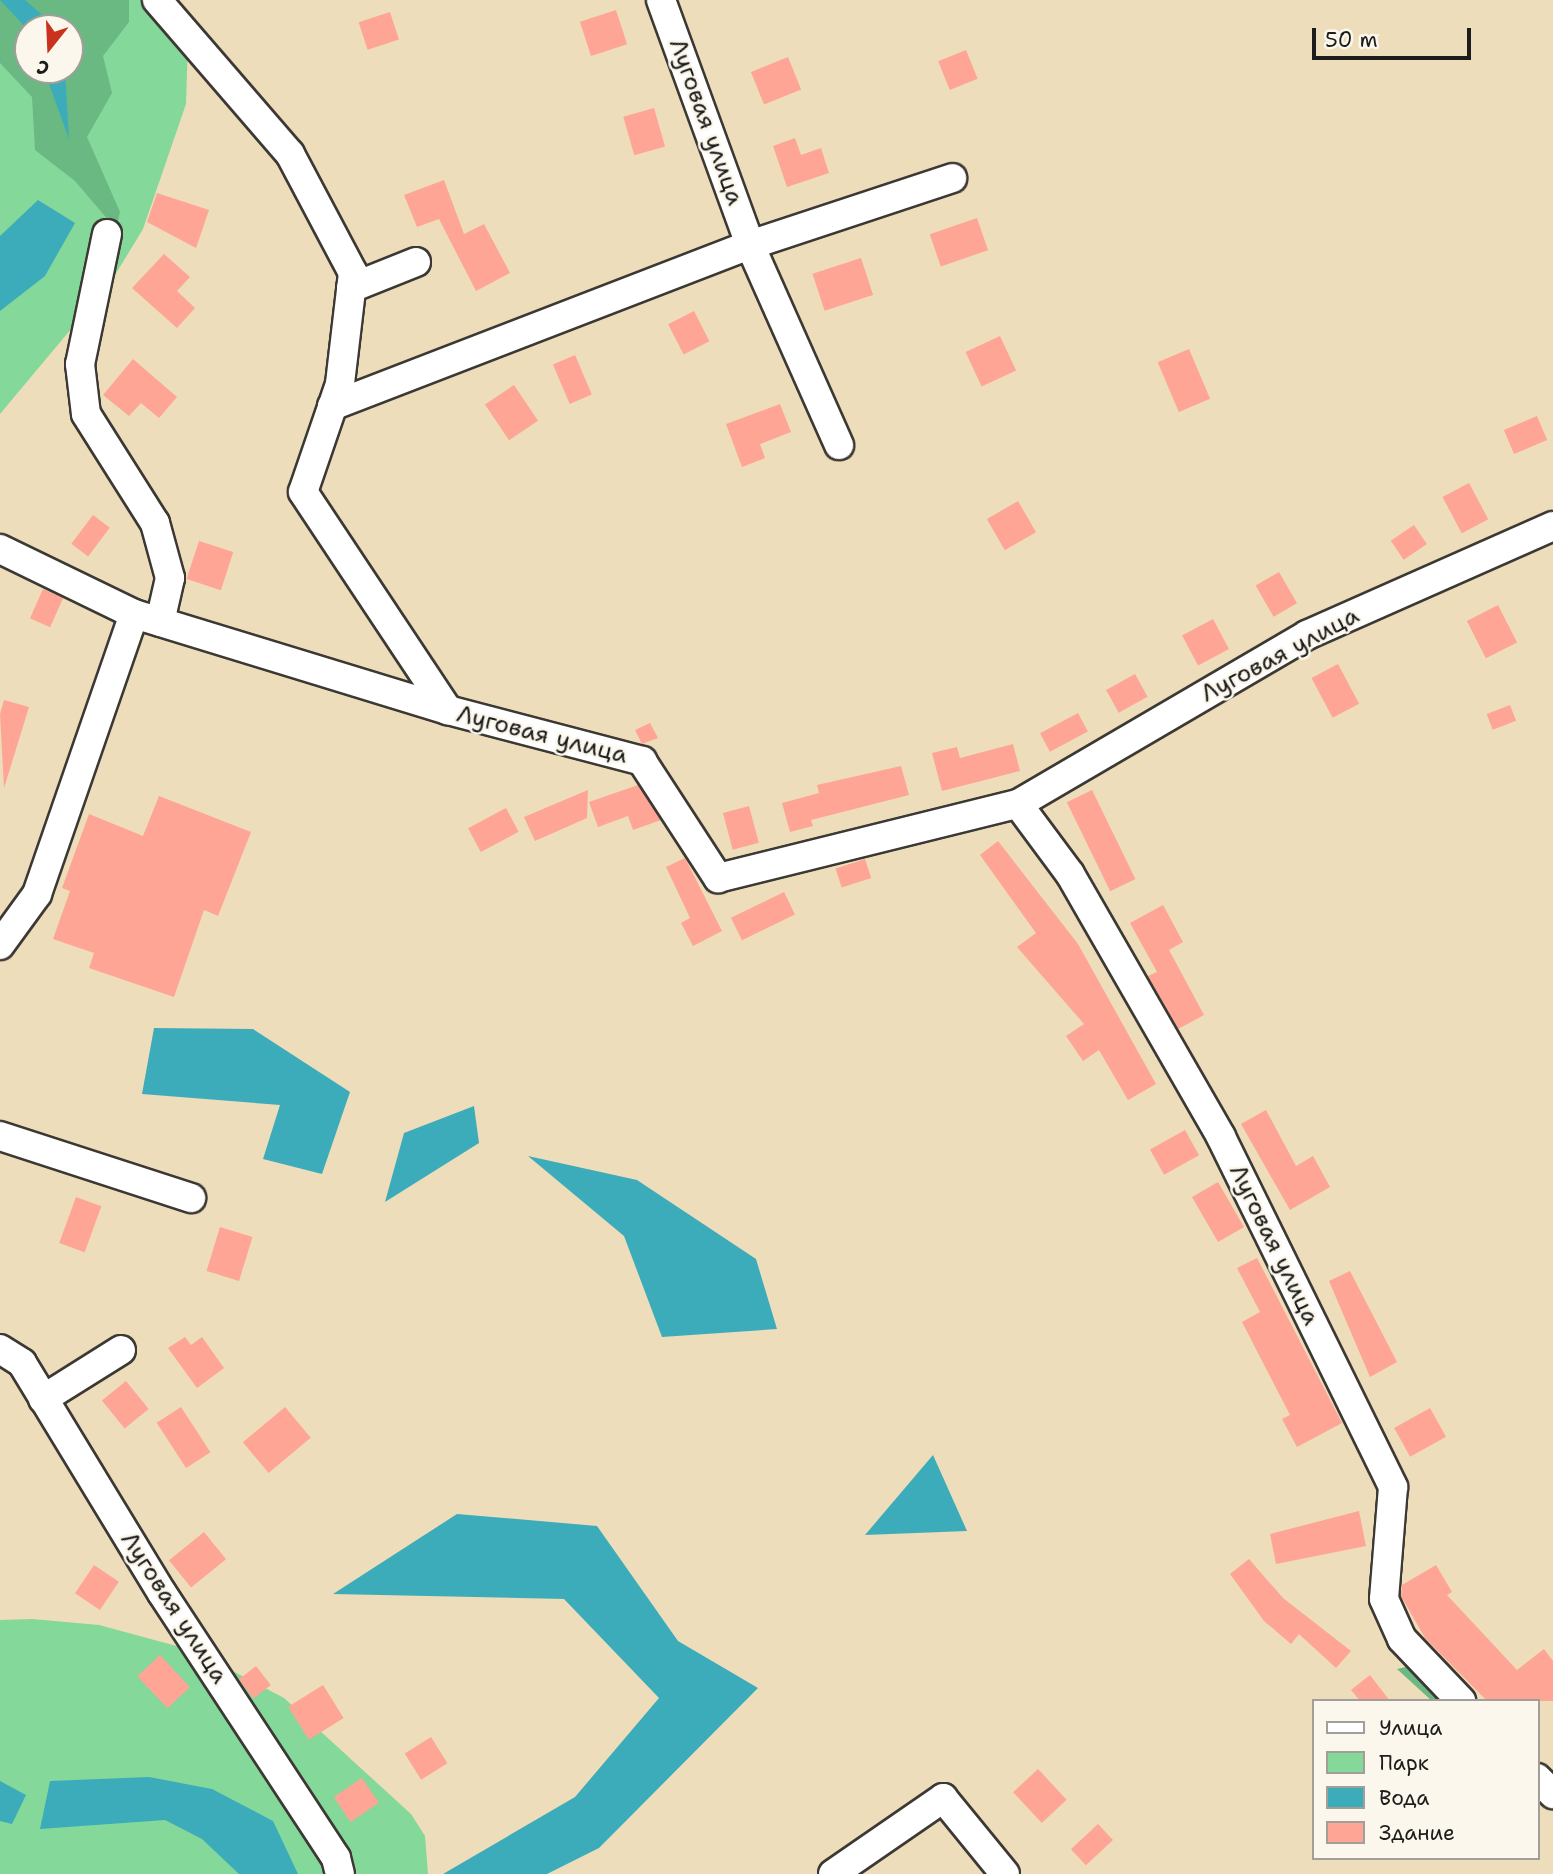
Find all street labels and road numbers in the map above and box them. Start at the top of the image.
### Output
street label: Луговая улица [663,35,749,209]
street label: Луговая улица [1196,601,1364,709]
street label: Луговая улица [454,700,630,770]
street label: Луговая улица [1223,1160,1325,1330]
street label: Луговая улица [114,1527,234,1689]

